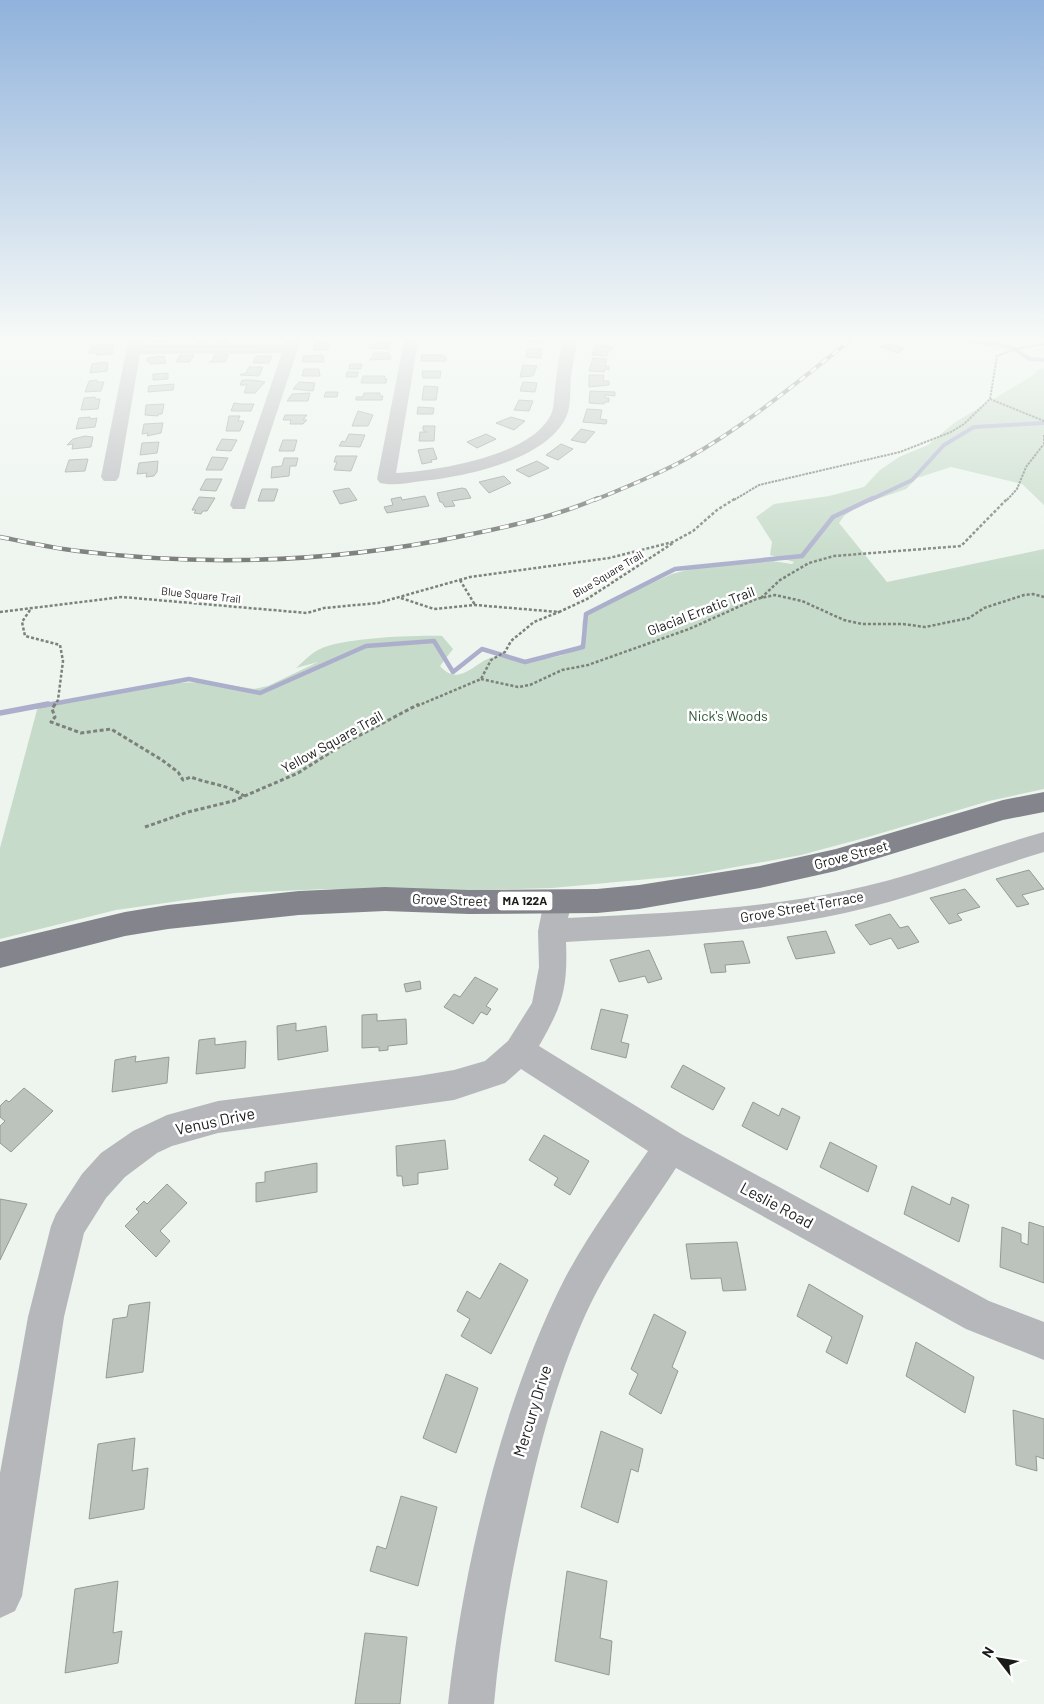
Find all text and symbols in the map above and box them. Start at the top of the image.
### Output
street label: Blue Square Trail [570,547,645,600]
street label: Glacial Erratic Trail [645,582,757,639]
street label: Blue Square Trail [161,584,242,605]
street label: Yellow Square Trail [278,707,385,776]
park label: Nick's Woods [688,707,768,724]
street label: Grove Street [812,836,890,873]
street label: Grove Street Terrace [739,887,865,926]
street label: Grove Street [412,890,488,909]
road number: MA 122A [498,891,552,910]
street label: Venus Drive [173,1103,256,1138]
street label: Leslie Road [737,1177,817,1232]
street label: Mercury Drive [509,1363,555,1459]
north arrow [974,1634,1024,1684]
text: N [978,1644,997,1660]

